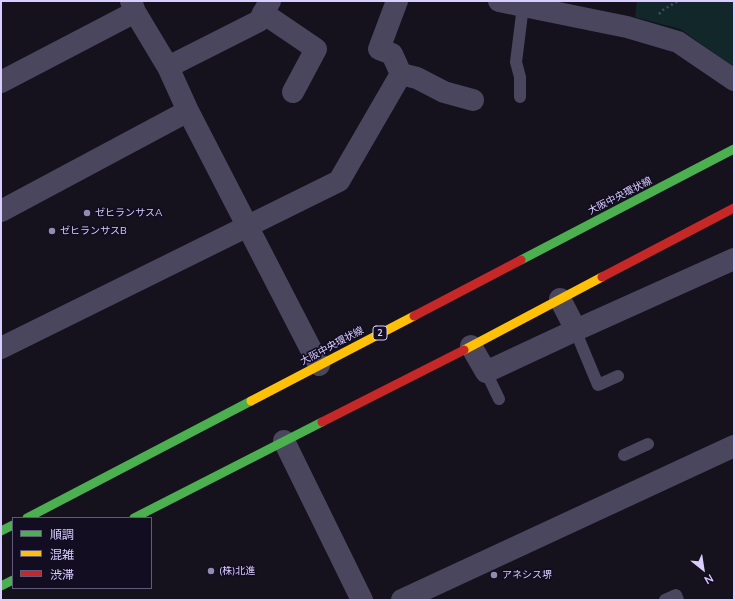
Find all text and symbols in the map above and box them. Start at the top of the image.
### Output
street label: 大阪中央環状線 [586,175,654,217]
place label: ゼヒランサスA [95,207,162,219]
marker: ゼヒランサスA [82,208,92,218]
place label: ゼヒランサスB [60,225,127,237]
marker: ゼヒランサスB [47,226,57,236]
street label: 大阪中央環状線 [298,324,366,368]
road number: 2 [373,326,387,340]
legend [12,517,152,589]
text: 順調 [50,527,74,542]
text: 混雑 [50,547,74,562]
north arrow [683,549,723,589]
place label: (株)北進 [219,565,255,577]
marker: (株)北進 [206,566,216,576]
text: 渋滞 [50,567,74,582]
place label: アネシス堺 [502,569,552,581]
marker: アネシス堺 [489,570,499,580]
text: N [702,571,716,588]

